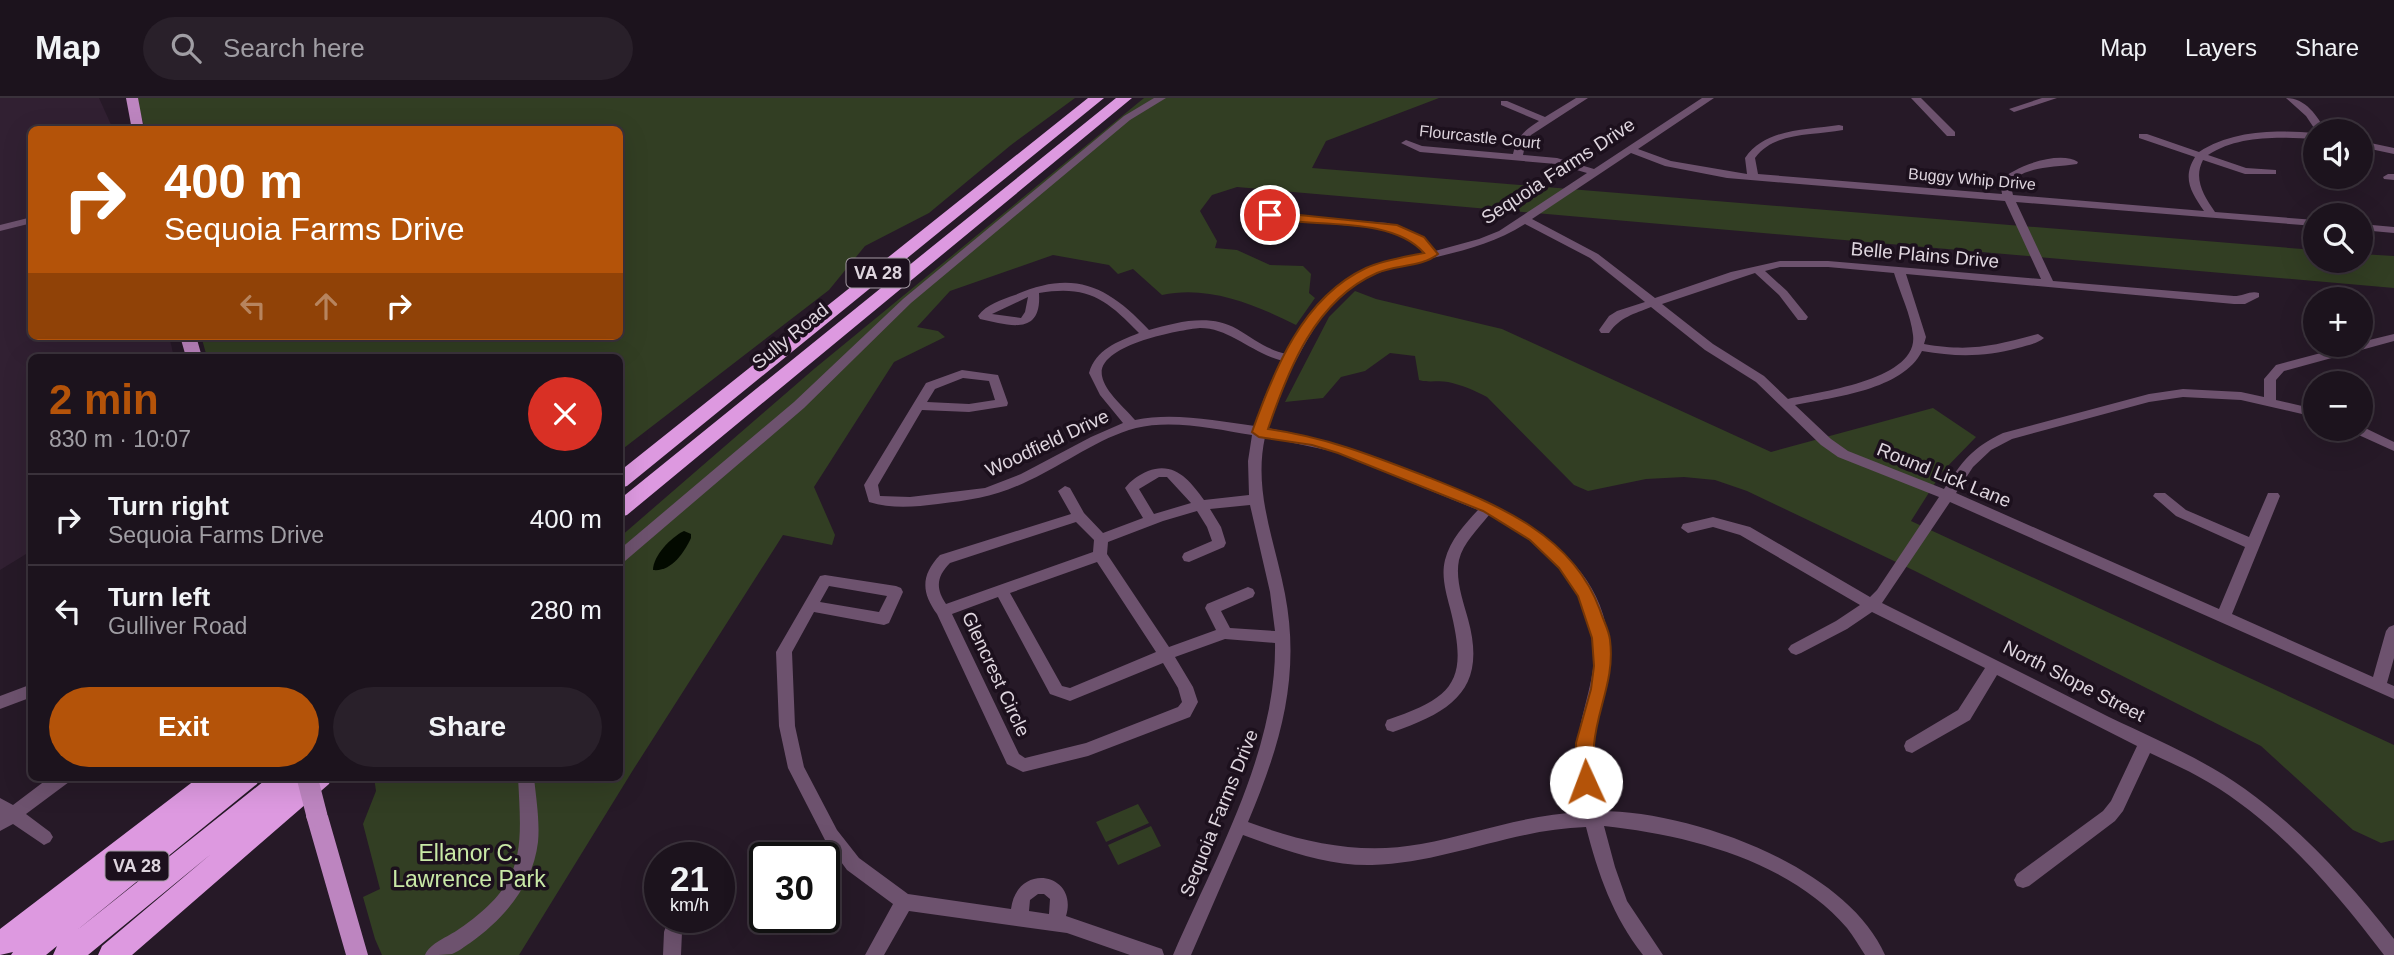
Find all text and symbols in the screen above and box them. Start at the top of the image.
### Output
search box [143,17,633,80]
text: Map [35,29,101,66]
icon: search [167,29,205,67]
text: Search here [223,33,365,63]
text: Map [2100,34,2147,61]
text: Layers [2185,34,2257,61]
text: Share [2295,34,2359,61]
street label: Sequoia Farms Drive [1477,114,1639,228]
map controls [2303,119,2373,441]
button: sound [2303,119,2373,189]
street label: Flourcastle Court [1419,122,1542,152]
icon: right [49,154,140,245]
text: 400 m [164,154,303,208]
street label: Buggy Whip Drive [1907,165,2037,193]
pin [1240,185,1300,245]
icon: arrive [1251,196,1289,234]
button: search [2303,203,2373,273]
text: Sequoia Farms Drive [164,211,465,247]
street label: Belle Plains Drive [1850,238,2000,272]
road number: VA 28 [846,258,910,288]
icon: left [234,287,272,325]
icon: ahead [307,287,345,325]
icon: right [380,287,418,325]
button: + [2303,287,2373,357]
street label: Sully Road [748,299,832,373]
button: − [2303,371,2373,441]
text: 2 min [49,376,159,423]
button: close [528,377,602,451]
street label: Woodfield Drive [982,405,1112,481]
text: 830 m · 10:07 [49,426,191,452]
street label: Round Lick Lane [1874,439,2014,511]
text: Turn right [108,491,229,521]
icon: right [49,501,87,539]
text: 400 m [530,504,602,534]
text: Sequoia Farms Drive [108,522,324,548]
text: Turn left [108,582,210,612]
icon: left [49,592,87,630]
text: 280 m [530,595,602,625]
street label: Glencrest Circle [958,608,1034,740]
text: Gulliver Road [108,613,247,639]
street label: North Slope Street [2000,636,2149,726]
button: Exit [49,687,319,767]
button: Share [333,687,602,767]
street label: Sequoia Farms Drive [1176,726,1262,900]
position arrow [1549,745,1623,819]
park label: Ellanor C. Lawrence Park [392,840,546,892]
speed limit sign: 30 [749,842,840,933]
road number: VA 28 [106,852,168,880]
text: 21 [670,859,709,898]
text: km/h [670,895,709,915]

